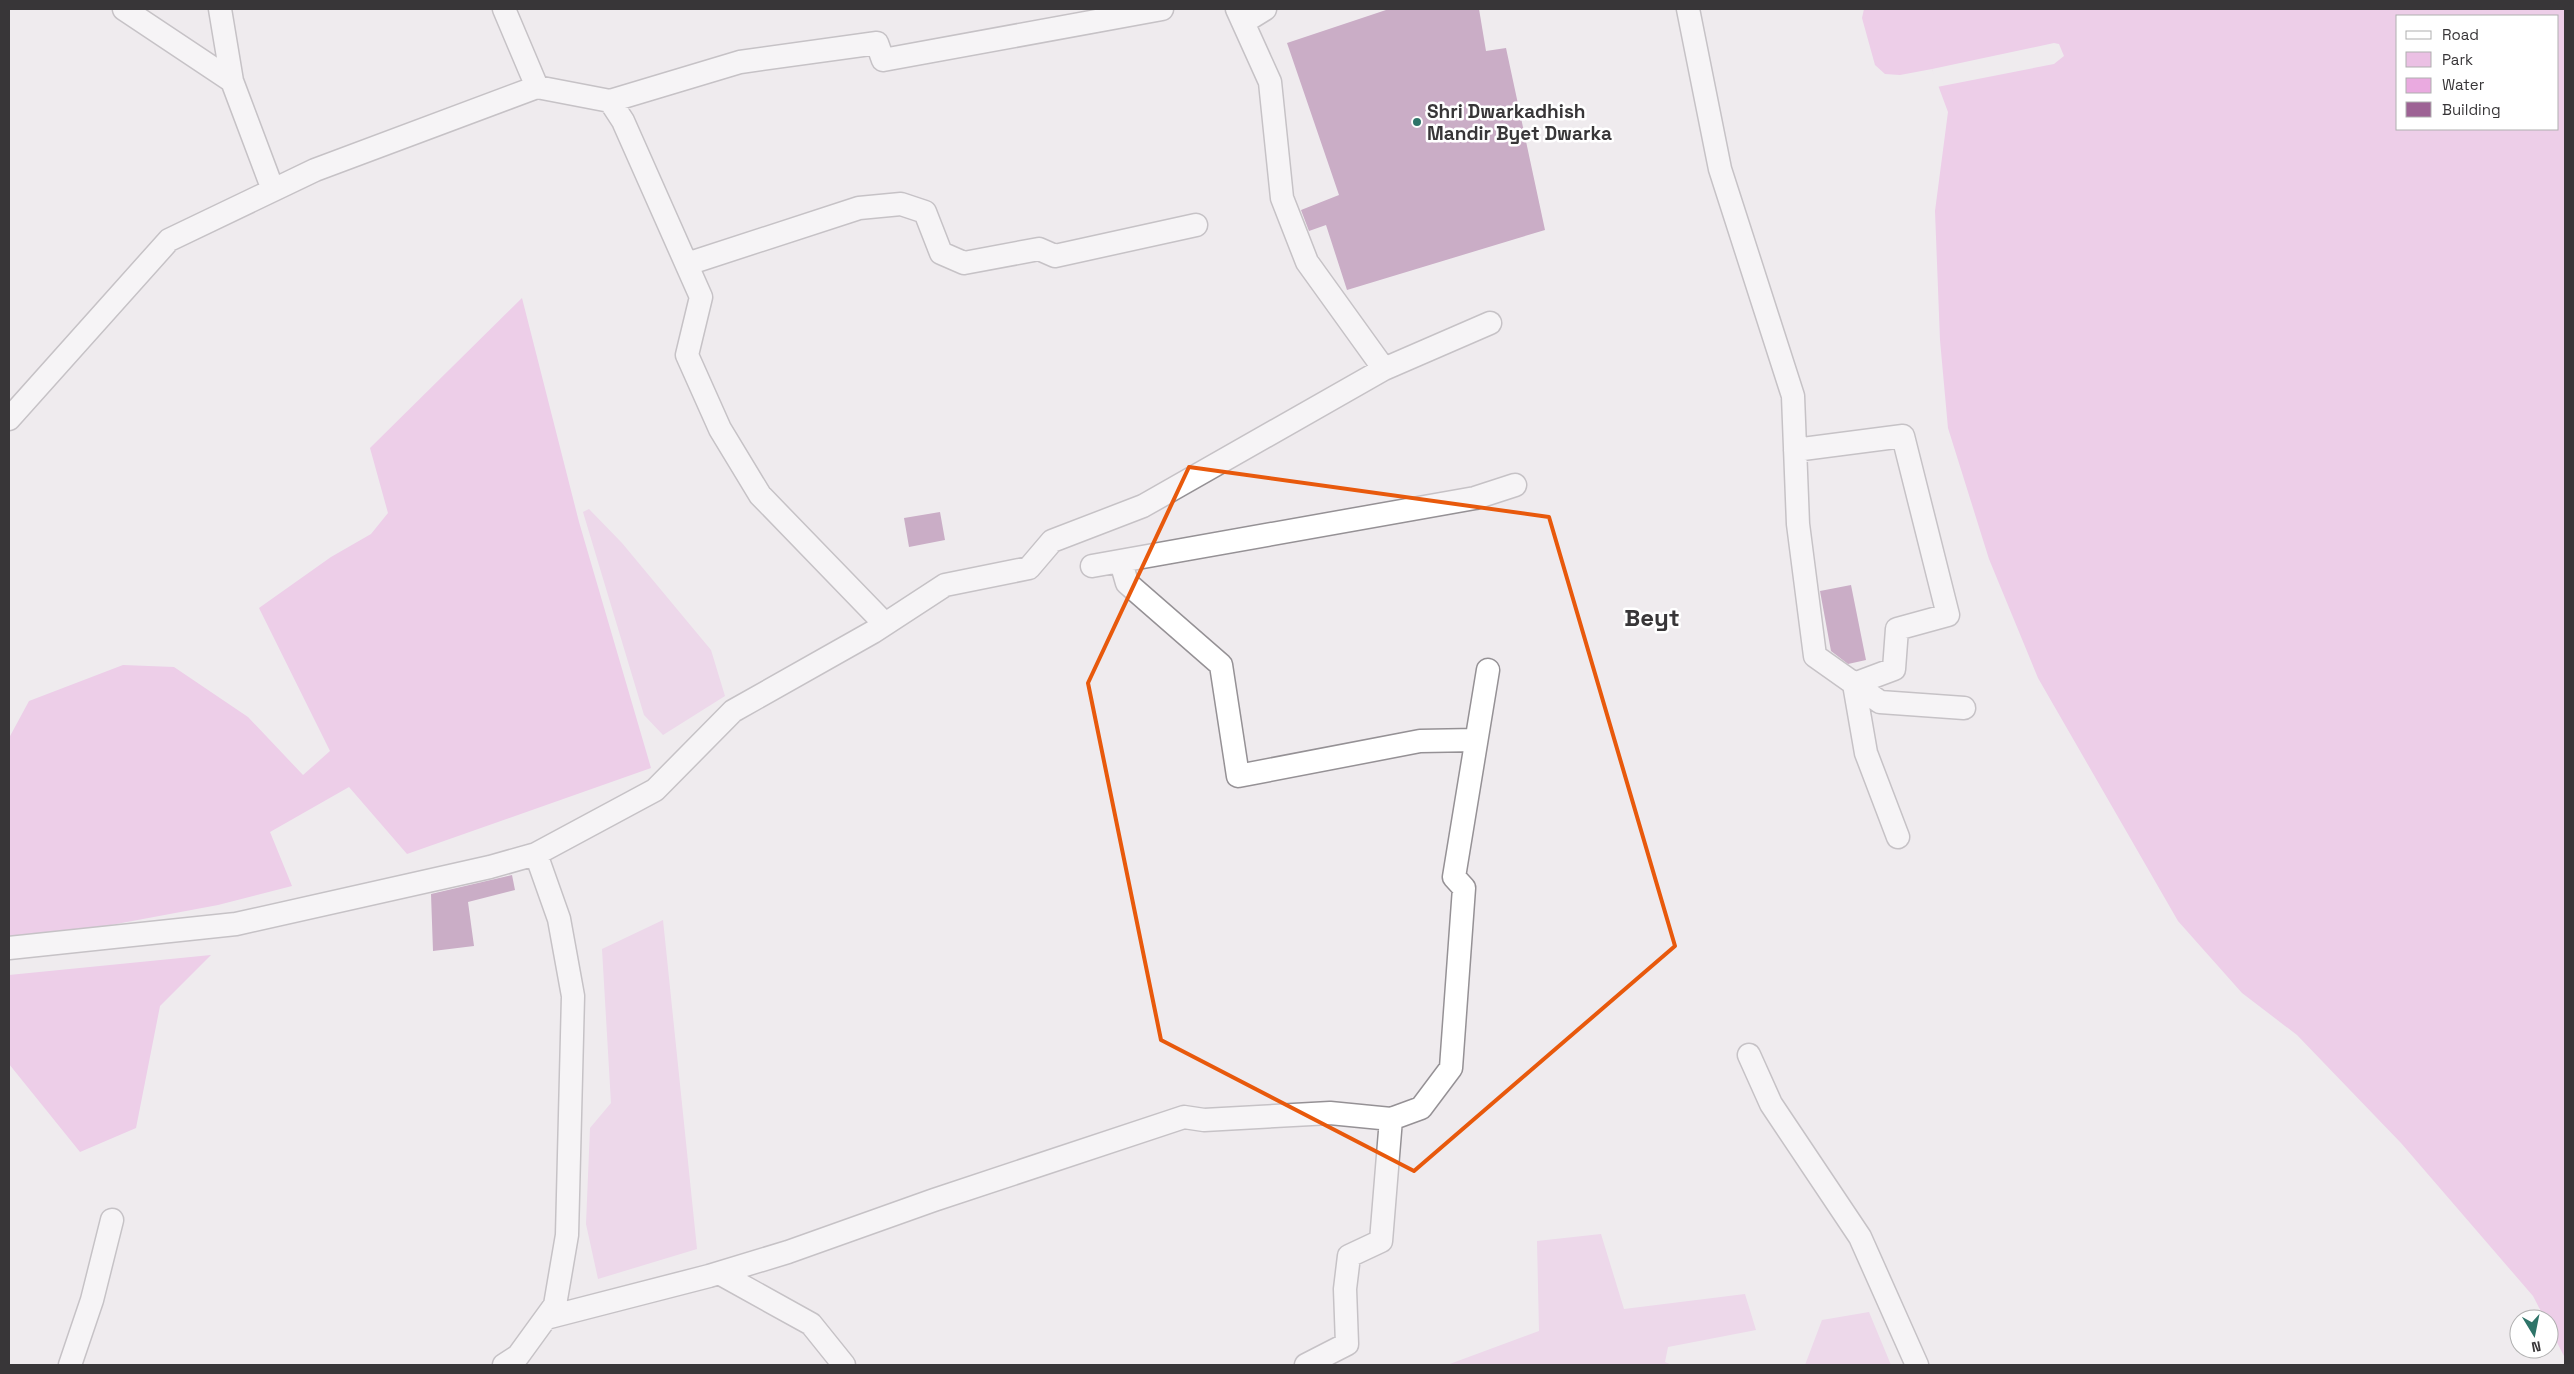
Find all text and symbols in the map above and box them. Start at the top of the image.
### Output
legend [2396,15,2559,130]
text: Road [2442,25,2479,44]
text: Park [2442,50,2473,69]
text: Water [2442,75,2485,94]
place label: Shri Dwarkadhish Mandir Byet Dwarka [1427,99,1612,146]
text: Building [2442,100,2501,119]
marker: Shri Dwarkadhish Mandir Byet Dwarka [1411,116,1423,128]
district label: Beyt [1624,602,1680,633]
north arrow [2509,1309,2559,1359]
text: N [2530,1337,2542,1356]

